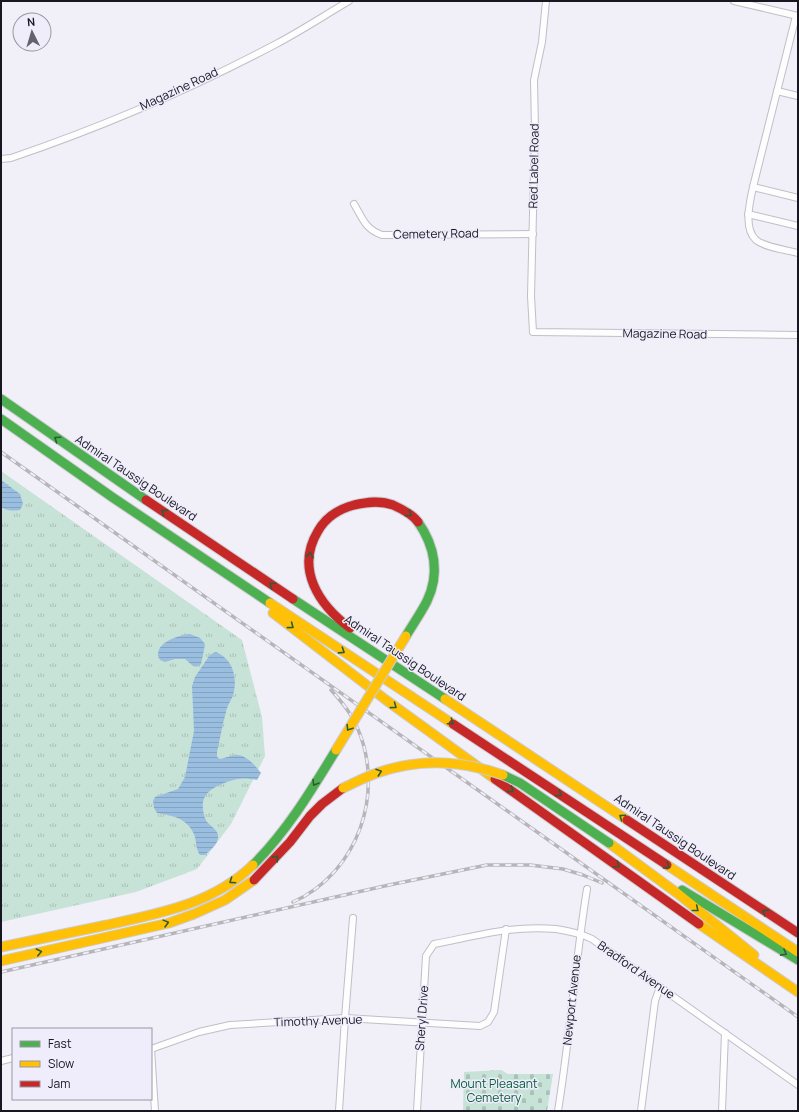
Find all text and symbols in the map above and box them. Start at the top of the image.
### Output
north arrow [12,12,52,52]
text: N [26,14,36,29]
street label: Magazine Road [137,63,221,114]
street label: Red Label Road [524,124,543,208]
street label: Cemetery Road [393,224,479,243]
street label: Magazine Road [623,324,707,343]
street label: Admiral Taussig Boulevard [72,430,201,525]
one-way arrow [55,436,62,443]
one-way arrow [405,509,412,517]
one-way arrow [162,510,169,517]
one-way arrow [305,552,314,558]
one-way arrow [269,582,276,590]
street label: Admiral Taussig Boulevard [341,610,470,705]
one-way arrow [286,622,293,629]
one-way arrow [338,646,345,654]
one-way arrow [389,701,396,708]
one-way arrow [447,717,454,725]
one-way arrow [346,724,354,731]
one-way arrow [375,769,382,777]
one-way arrow [313,779,320,786]
one-way arrow [507,785,514,793]
one-way arrow [555,789,562,797]
street label: Admiral Taussig Boulevard [611,789,740,884]
one-way arrow [619,814,626,822]
one-way arrow [271,855,278,863]
one-way arrow [612,860,619,867]
one-way arrow [663,861,670,868]
one-way arrow [229,876,236,884]
one-way arrow [691,904,699,911]
one-way arrow [762,909,769,917]
one-way arrow [162,919,169,928]
street label: Bradford Avenue [594,936,678,1003]
one-way arrow [780,948,787,955]
one-way arrow [36,949,42,957]
street label: Newport Avenue [558,954,585,1046]
street label: Sheryl Drive [411,985,432,1051]
street label: Timothy Avenue [273,1010,363,1031]
legend [12,1028,152,1100]
text: Fast [48,1035,72,1052]
text: Slow [48,1055,74,1072]
text: Jam [48,1075,70,1092]
park label: Mount Pleasant Cemetery [450,1075,538,1106]

